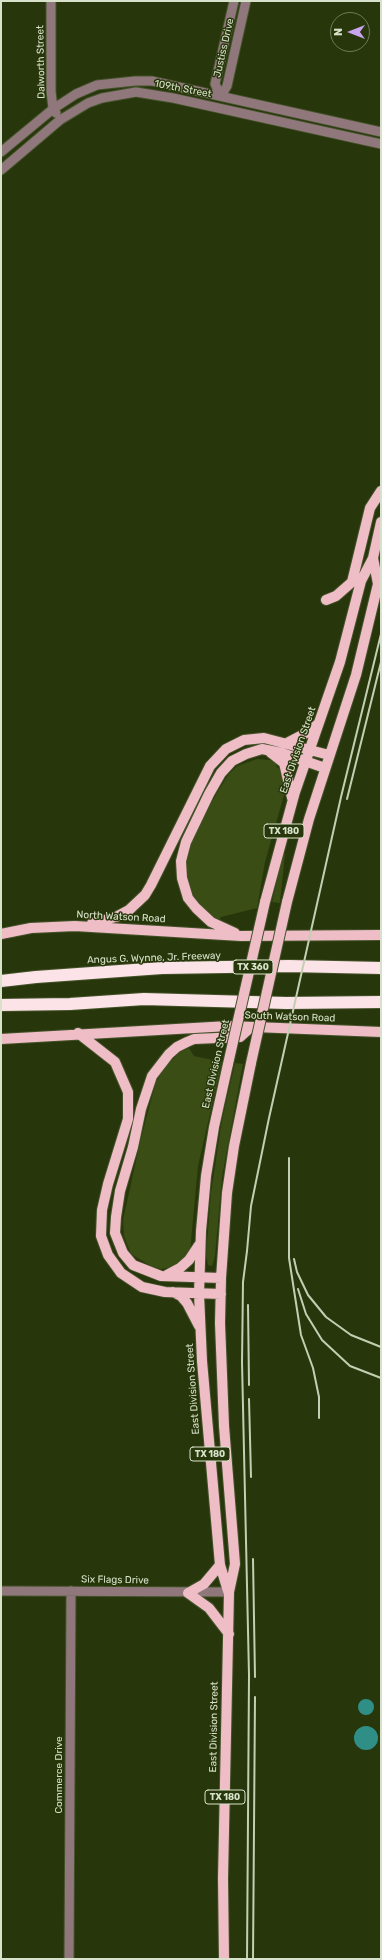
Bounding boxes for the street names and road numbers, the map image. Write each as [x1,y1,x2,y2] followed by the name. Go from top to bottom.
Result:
[211,17,237,79] street label: Justiss Drive
[34,25,48,99] street label: Dalworth Street
[153,78,213,100] street label: 109th Street
[278,705,318,795] street label: East Division Street
[264,824,304,838] road number: TX 180
[76,909,166,925] street label: North Watson Road
[87,950,221,966] street label: Angus G. Wynne, Jr. Freeway
[233,960,273,974] road number: TX 360
[244,1009,336,1025] street label: South Watson Road
[200,1018,232,1110] street label: East Division Street
[184,1343,202,1435] street label: East Division Street
[190,1447,230,1461] road number: TX 180
[81,1573,149,1587] street label: Six Flags Drive
[207,1681,221,1773] street label: East Division Street
[53,1736,65,1814] street label: Commerce Drive
[205,1790,245,1804] road number: TX 180

